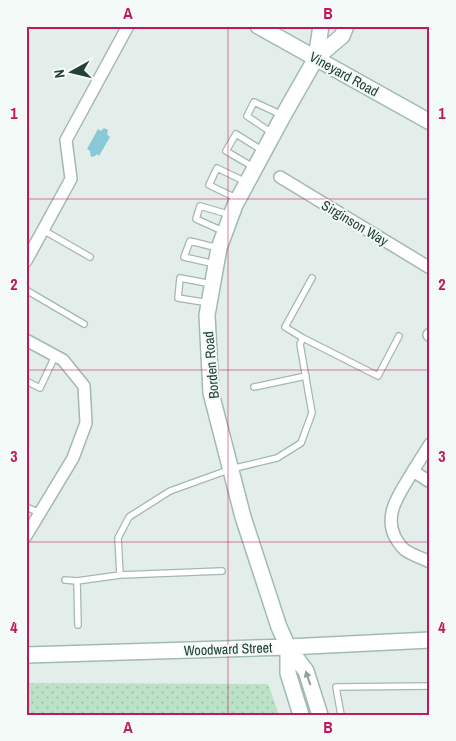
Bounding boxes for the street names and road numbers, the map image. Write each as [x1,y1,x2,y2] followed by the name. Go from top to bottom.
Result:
[306,48,382,100] street label: Vineyard Road
[318,196,392,250] street label: Sirginson Way
[199,331,223,399] street label: Borden Road
[183,638,273,660] street label: Woodward Street

